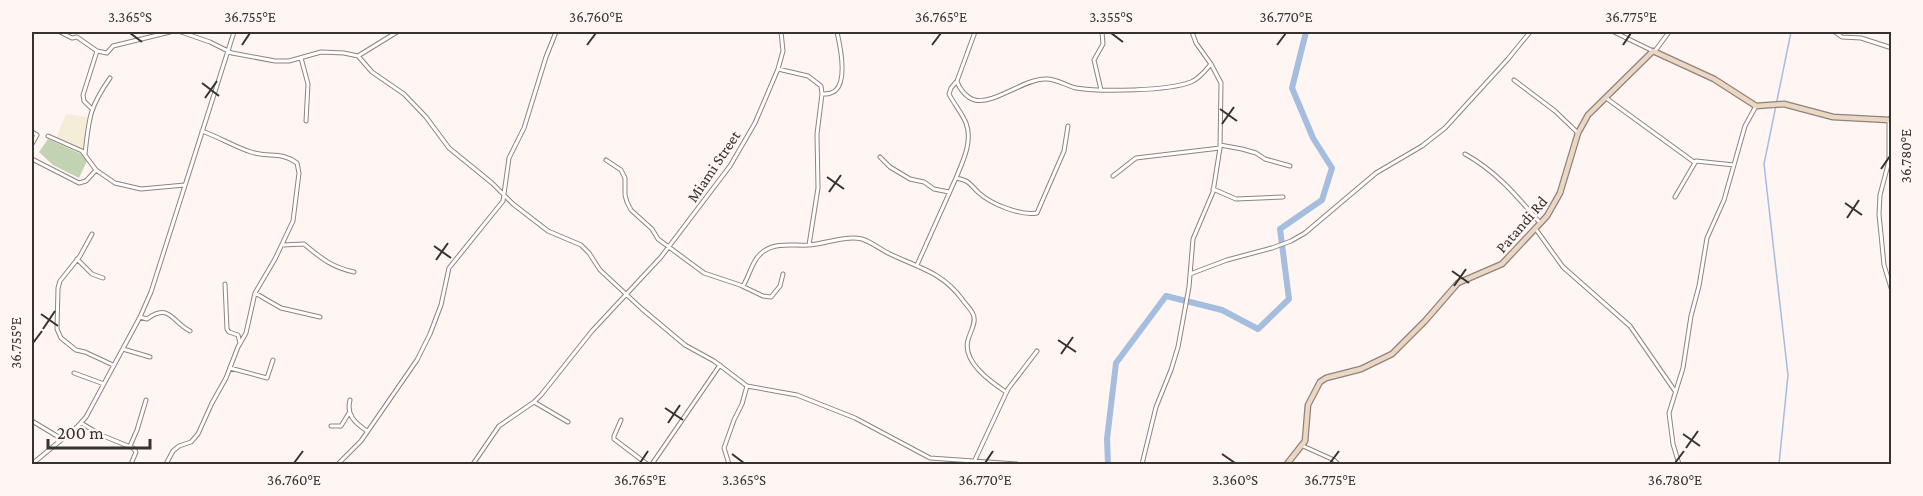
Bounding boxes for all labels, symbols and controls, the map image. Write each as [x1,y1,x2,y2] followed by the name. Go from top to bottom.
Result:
[108,9,152,25] text: 3.365°S
[224,9,276,25] text: 36.755°E
[569,9,623,25] text: 36.760°E
[915,9,967,25] text: 36.765°E
[1089,9,1133,25] text: 3.355°S
[1259,9,1313,25] text: 36.770°E
[1605,9,1657,25] text: 36.775°E
[683,127,744,205] street label: Miami Street
[1898,129,1914,183] text: 36.780°E
[1492,192,1551,256] street label: Patandi Rd
[8,317,24,369] text: 36.755°E
[48,412,150,450] scale bar
[57,423,104,443] text: 200 m
[267,472,321,488] text: 36.760°E
[614,472,666,488] text: 36.765°E
[722,472,766,488] text: 3.365°S
[958,472,1012,488] text: 36.770°E
[1212,472,1258,488] text: 3.360°S
[1304,472,1356,488] text: 36.775°E
[1648,472,1702,488] text: 36.780°E

